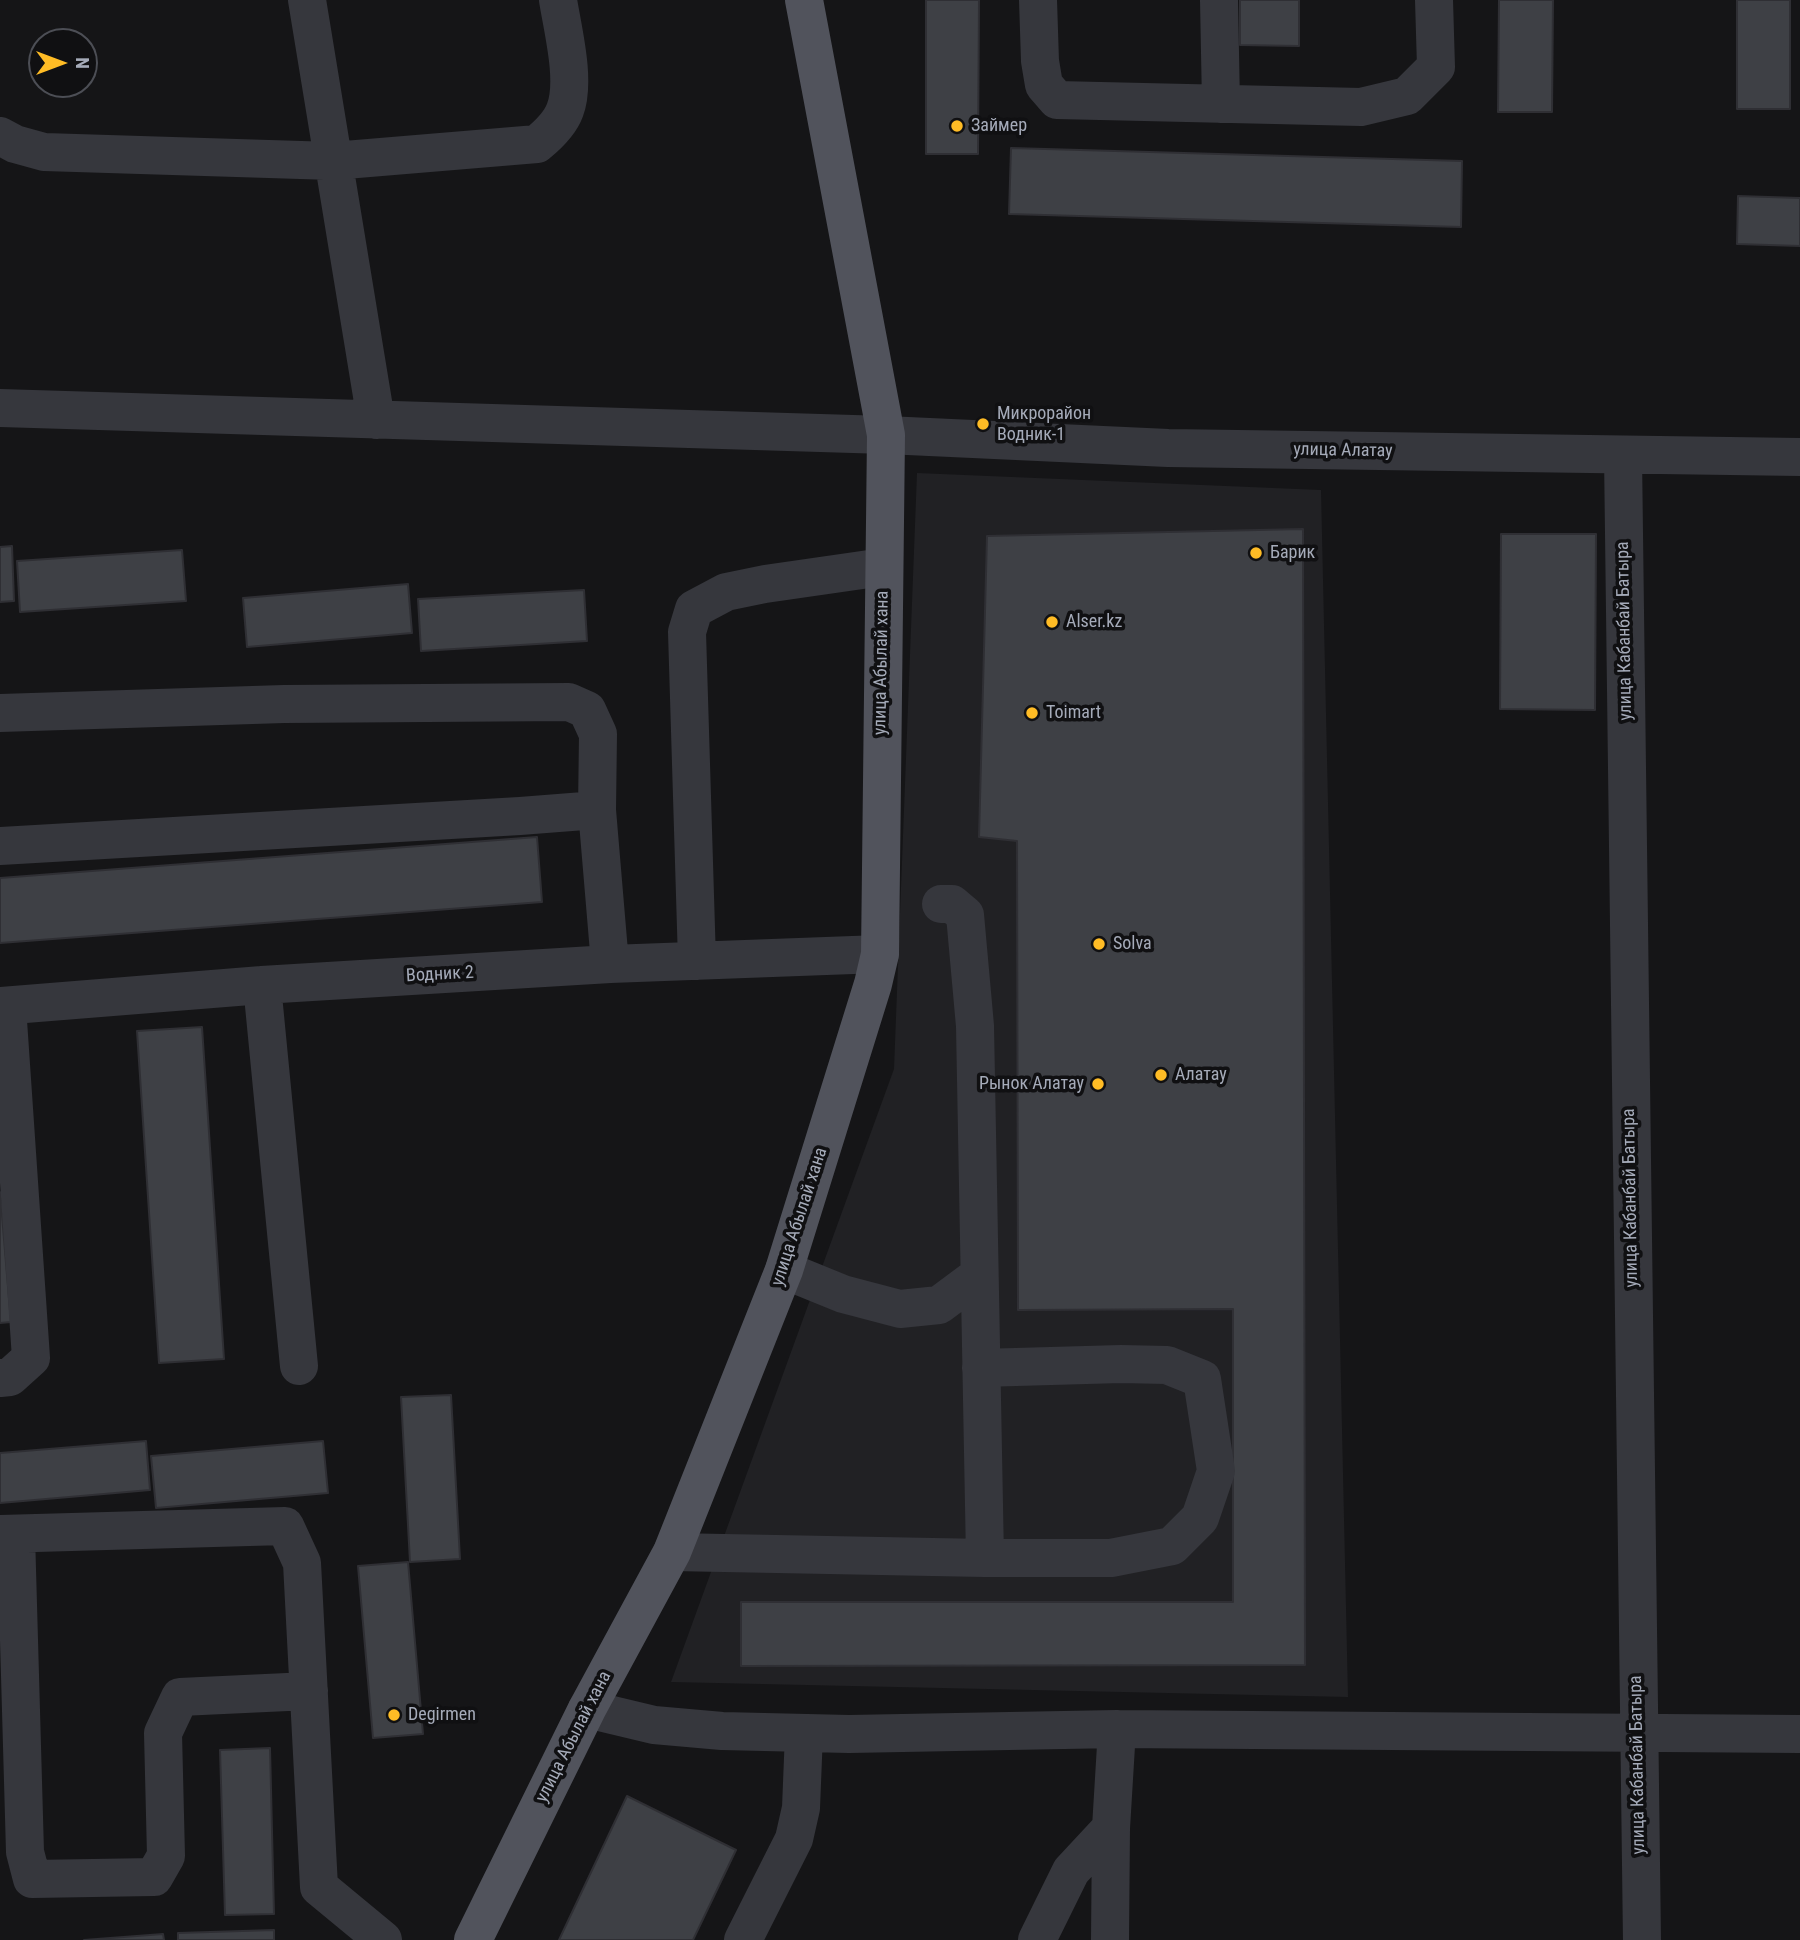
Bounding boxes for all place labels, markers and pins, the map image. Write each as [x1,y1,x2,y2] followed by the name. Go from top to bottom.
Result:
[971,115,1027,137] place label: Займер
[949,118,965,134] marker: Займер
[997,403,1091,446] place label: Микрорайон Водник-1
[975,416,991,432] marker: Микрорайон Водник-1
[1270,542,1315,564] place label: Барик
[1248,545,1264,561] marker: Барик
[1066,611,1122,633] place label: Alser.kz
[1044,614,1060,630] marker: Alser.kz
[1046,702,1101,724] place label: Toimart
[1024,705,1040,721] marker: Toimart
[1113,933,1152,955] place label: Solva
[1091,936,1107,952] marker: Solva
[1175,1064,1227,1086] place label: Алатау
[1153,1067,1169,1083] marker: Алатау
[979,1073,1084,1095] place label: Рынок Алатау
[1090,1076,1106,1092] marker: Рынок Алатау
[408,1704,476,1726] place label: Degirmen
[386,1707,402,1723] marker: Degirmen

